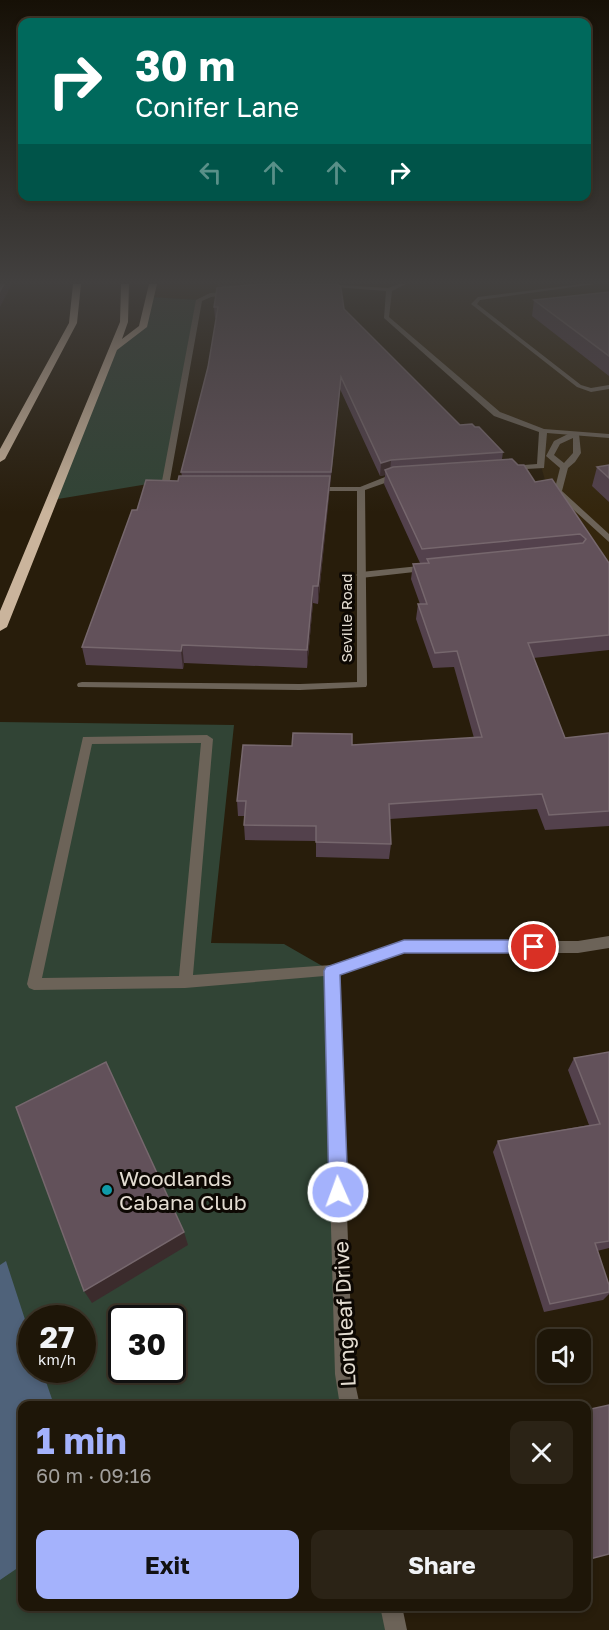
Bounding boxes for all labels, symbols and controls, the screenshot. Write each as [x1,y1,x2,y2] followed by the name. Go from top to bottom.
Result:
[135,40,235,90] text: 30 m
[36,42,114,120] icon: right
[135,91,299,123] text: Conifer Lane
[194,156,227,189] icon: left
[257,156,290,189] icon: ahead
[320,156,353,189] icon: ahead
[383,156,416,189] icon: right
[337,573,355,663] street label: Seville Road
[508,921,559,972] pin
[517,930,550,963] icon: arrive
[306,1160,370,1224] position arrow
[119,1165,247,1215] place label: Woodlands Cabana Club
[100,1183,114,1197] marker: Woodlands Cabana Club
[327,1241,361,1387] street label: Longleaf Drive
[108,1305,186,1383] speed limit sign: 30
[40,1319,74,1355] text: 27
[537,1329,591,1383] map controls
[537,1329,591,1383] button: sound
[38,1350,76,1368] text: km/h
[36,1419,127,1462] text: 1 min
[510,1421,573,1484] button: close
[36,1463,152,1487] text: 60 m · 09:16
[36,1530,299,1599] button: Exit
[311,1530,573,1599] button: Share

